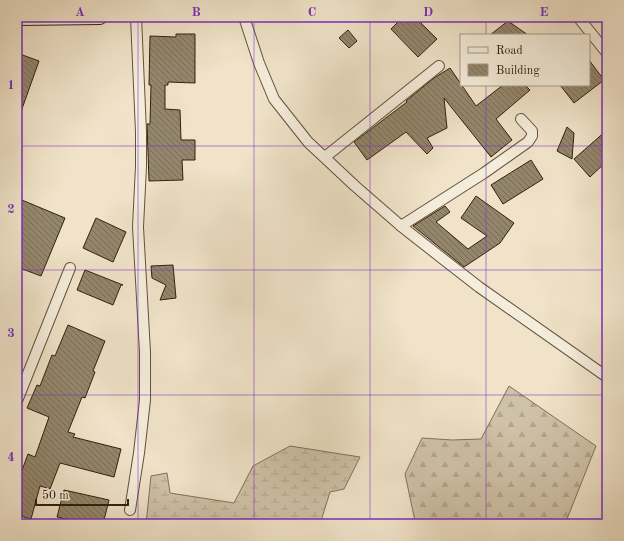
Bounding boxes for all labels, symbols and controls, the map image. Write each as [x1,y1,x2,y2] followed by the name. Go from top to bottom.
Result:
[75,6,85,19] text: A
[191,6,201,19] text: B
[308,6,316,19] text: C
[423,6,433,19] text: D
[540,6,549,19] text: E
[460,34,590,86] legend
[496,45,523,57] text: Road
[496,65,540,77] text: Building
[7,79,15,92] text: 1
[7,203,15,216] text: 2
[7,327,15,340] text: 3
[7,451,15,464] text: 4
[36,481,128,507] scale bar
[42,489,69,502] text: 50 m

